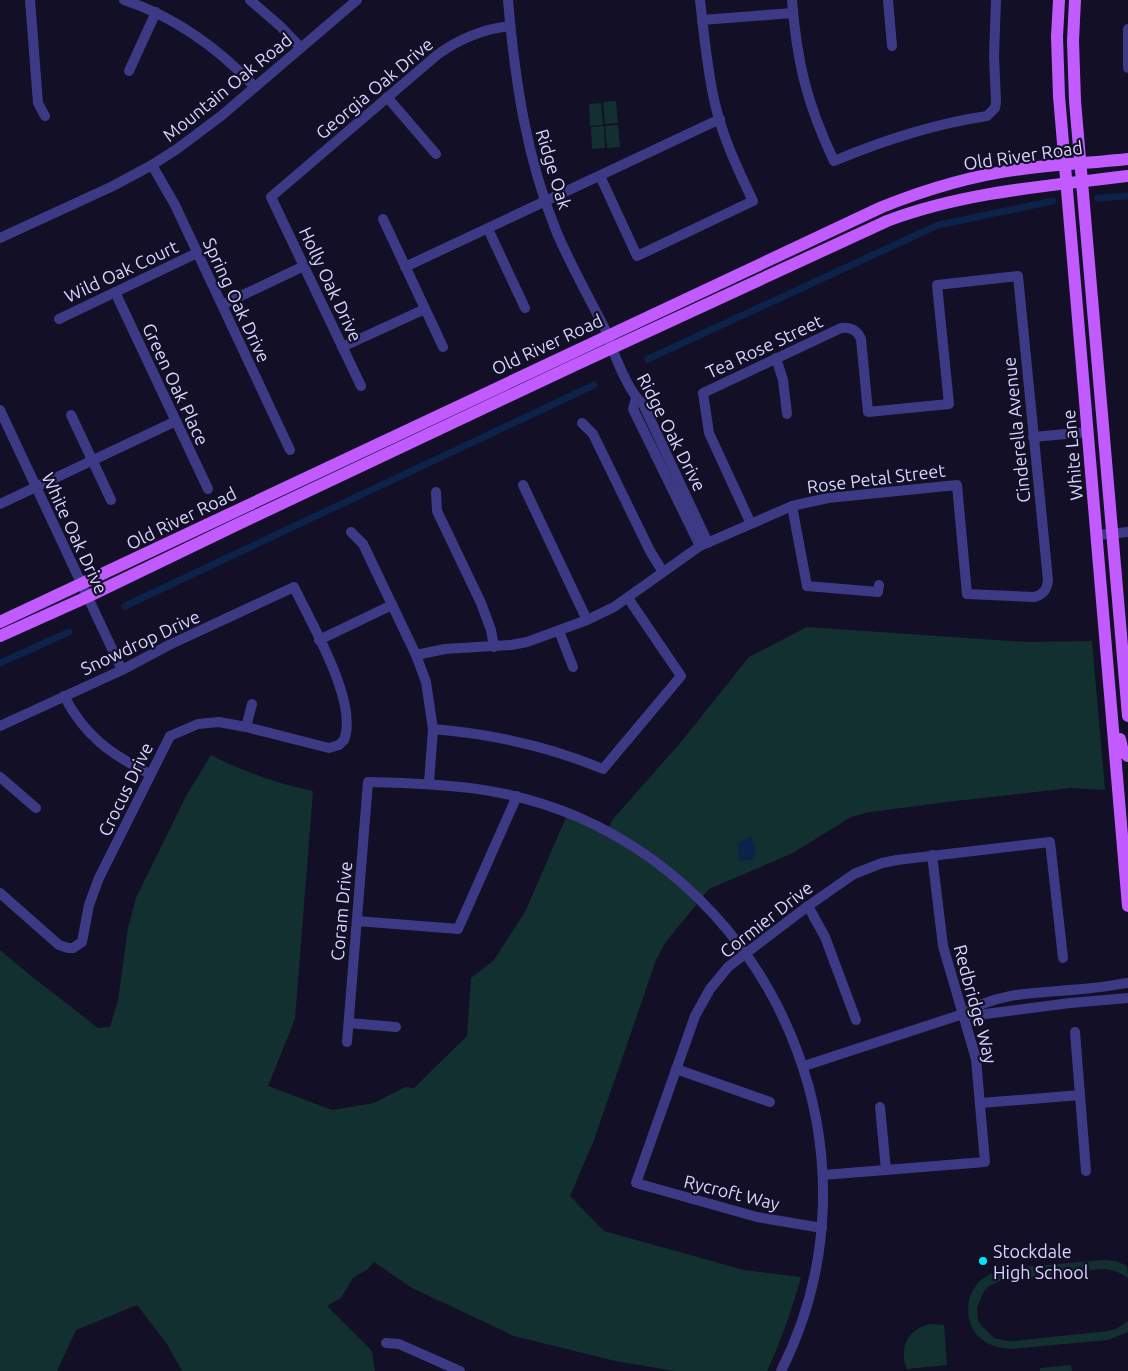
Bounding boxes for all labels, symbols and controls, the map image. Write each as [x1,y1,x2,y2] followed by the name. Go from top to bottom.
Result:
[159,29,295,145] street label: Mountain Oak Road
[312,33,436,143] street label: Georgia Oak Drive
[532,126,576,212] street label: Ridge Oak
[962,137,1084,173] street label: Old River Road
[296,223,366,345] street label: Holly Oak Drive
[199,235,275,365] street label: Spring Oak Drive
[61,236,181,306] street label: Wild Oak Court
[488,310,606,378] street label: Old River Road
[703,310,825,382] street label: Tea Rose Street
[139,320,213,448] street label: Green Oak Place
[998,356,1034,504] street label: Cinderella Avenue
[634,370,710,494] street label: Ridge Oak Drive
[1058,409,1086,501] street label: White Lane
[806,460,946,496] street label: Rose Petal Street
[38,469,112,597] street label: White Oak Drive
[123,483,239,553] street label: Old River Road
[77,606,203,678] street label: Snowdrop Drive
[94,739,156,839] street label: Crocus Drive
[327,860,355,962] street label: Coram Drive
[716,877,816,961] street label: Cormier Drive
[950,942,1002,1066] street label: Redbridge Way
[682,1170,782,1214] street label: Rycroft Way
[993,1241,1089,1282] place label: Stockdale High School
[977,1255,989,1267] marker: Stockdale High School

